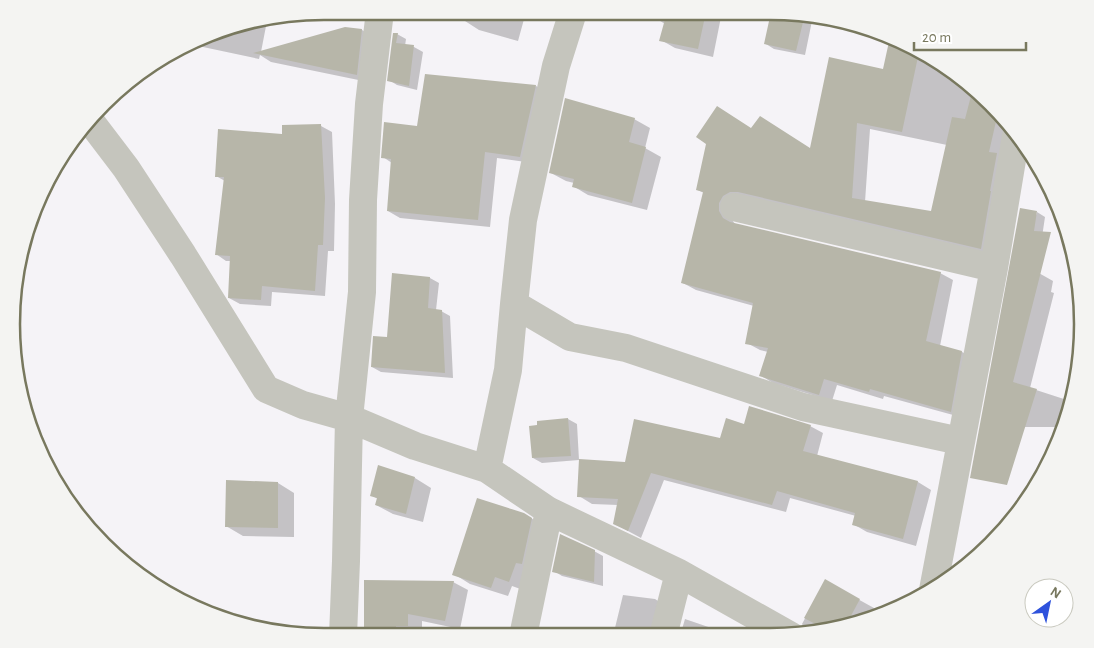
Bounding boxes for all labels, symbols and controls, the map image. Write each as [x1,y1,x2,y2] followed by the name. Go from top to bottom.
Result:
[914,20,1026,52] scale bar
[922,30,951,45] text: 20 m
[1024,578,1074,628] north arrow
[1048,584,1063,601] text: N

